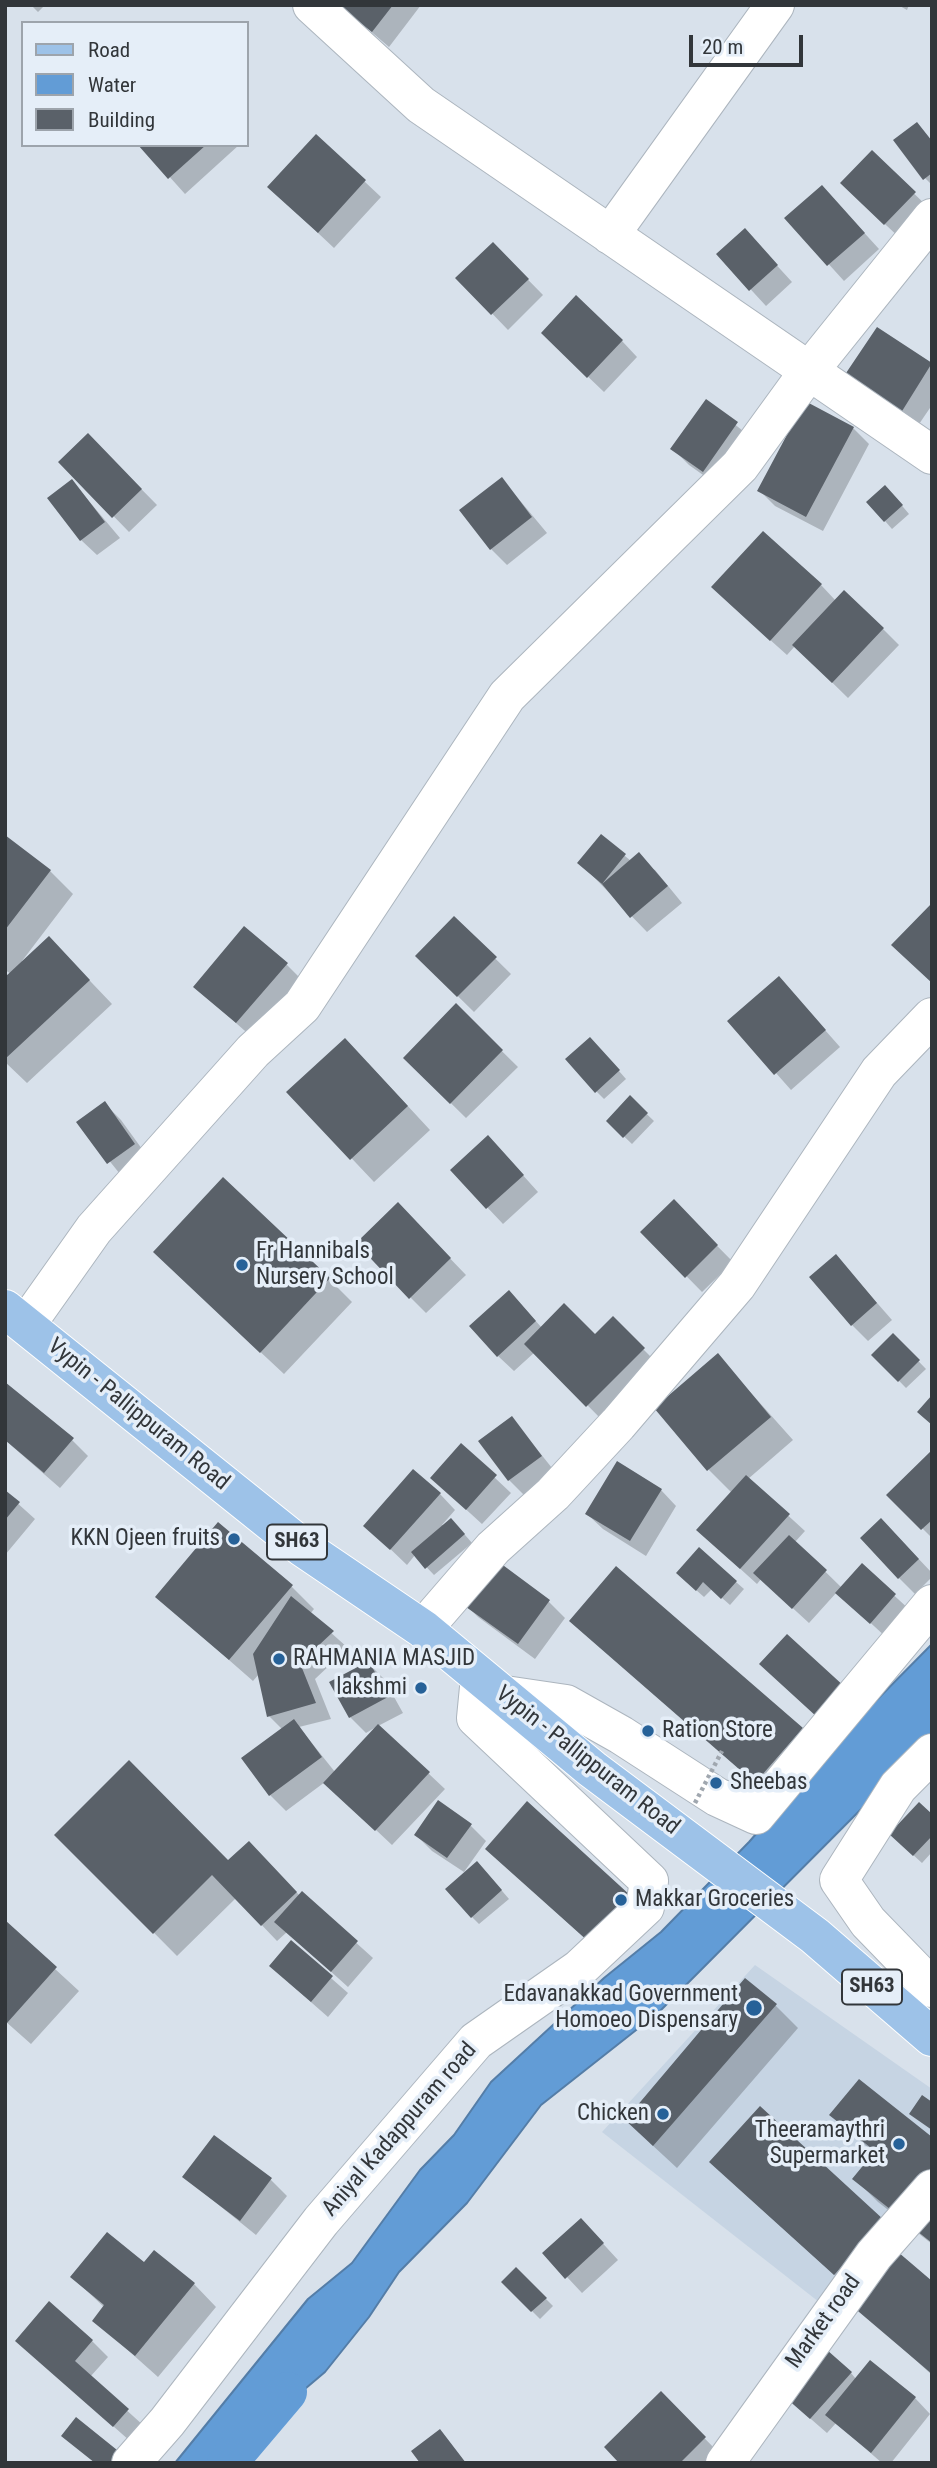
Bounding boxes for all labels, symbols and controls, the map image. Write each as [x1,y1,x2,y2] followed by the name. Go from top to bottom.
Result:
[21,21,248,147] legend
[692,21,806,65] scale bar
[702,35,743,59] text: 20 m
[88,38,130,62] text: Road
[88,73,136,97] text: Water
[88,108,155,132] text: Building
[256,1238,394,1292] place label: Fr Hannibals Nursery School
[234,1257,250,1273] marker: Fr Hannibals Nursery School
[41,1333,235,1497] street label: Vypin - Pallippuram Road
[267,1524,327,1560] road number: SH63
[70,1525,220,1553] place label: KKN Ojeen fruits
[226,1531,242,1547] marker: KKN Ojeen fruits
[293,1645,475,1673] place label: RAHMANIA MASJID
[271,1651,287,1667] marker: RAHMANIA MASJID
[336,1674,407,1702] place label: lakshmi
[413,1680,429,1696] marker: lakshmi
[489,1681,685,1841] street label: Vypin - Pallippuram Road
[662,1717,773,1745] place label: Ration Store
[640,1723,656,1739] marker: Ration Store
[730,1769,807,1797] place label: Sheebas
[708,1775,724,1791] marker: Sheebas
[635,1886,794,1914] place label: Makkar Groceries
[613,1892,629,1908] marker: Makkar Groceries
[842,1969,902,2004] road number: SH63
[504,1981,738,2035] place label: Edavanakkad Government Homoeo Dispensary
[744,1998,764,2018] marker: Edavanakkad Government Homoeo Dispensary
[317,2037,483,2223] street label: Aniyal Kadappuram road
[577,2100,649,2128] place label: Chicken
[655,2106,671,2122] marker: Chicken
[755,2117,885,2171] place label: Theeramaythri Supermarket
[891,2136,907,2152] marker: Theeramaythri Supermarket
[781,2270,867,2374] street label: Market road

